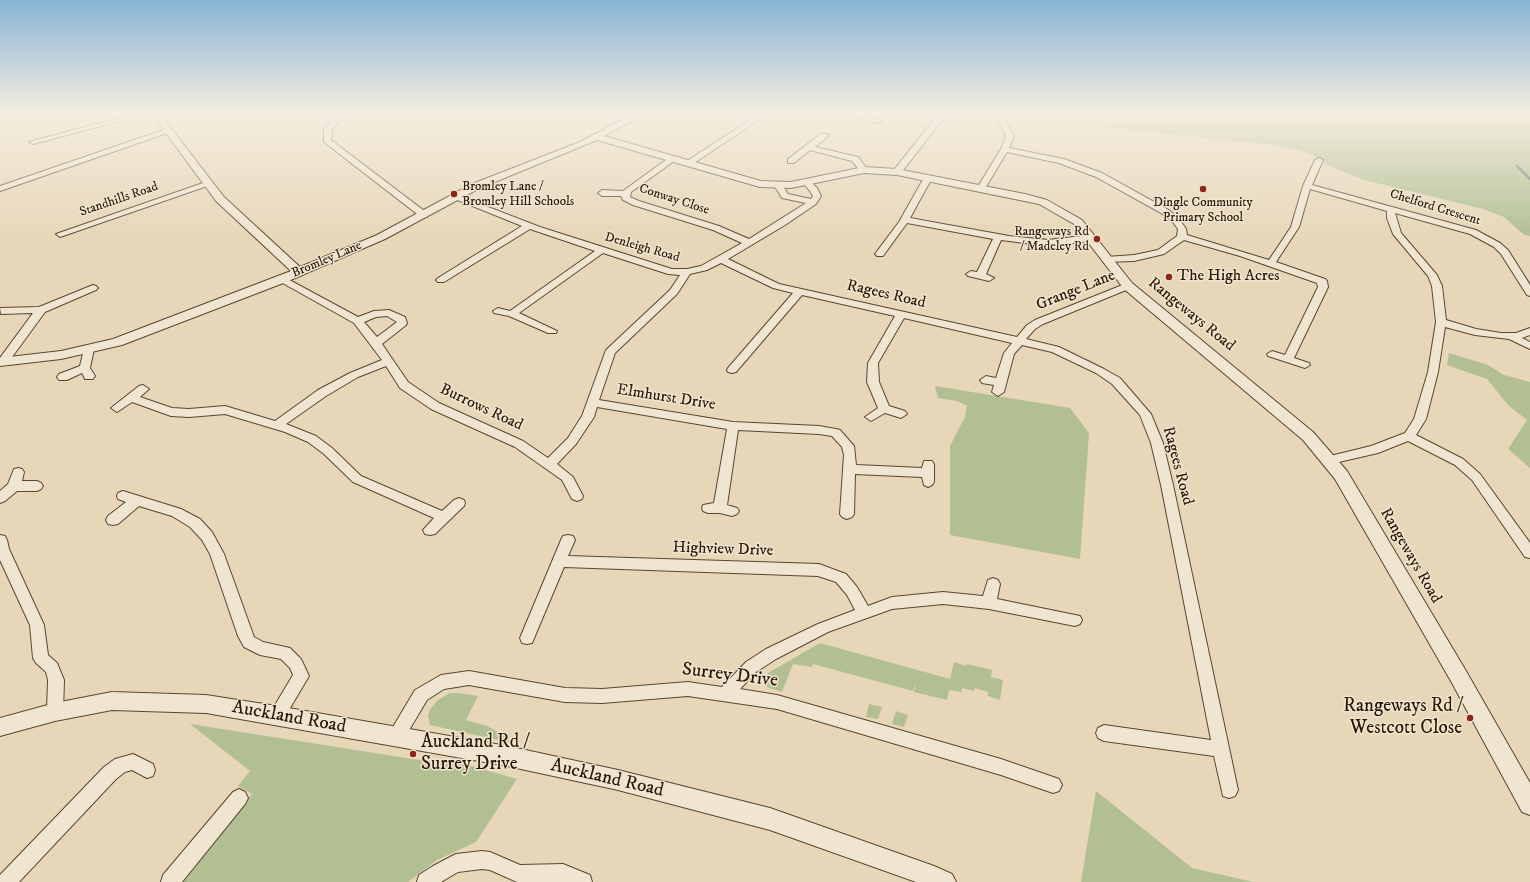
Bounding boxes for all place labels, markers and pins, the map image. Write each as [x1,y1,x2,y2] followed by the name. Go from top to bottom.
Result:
[462,179,574,210] place label: Bromley Lane / Bromley Hill Schools
[1198,184,1208,194] marker: Dingle Community Primary School
[449,189,459,199] marker: Bromley Lane / Bromley Hill Schools
[1153,195,1253,226] place label: Dingle Community Primary School
[1014,224,1089,255] place label: Rangeways Rd / Madeley Rd
[1092,234,1102,244] marker: Rangeways Rd / Madeley Rd
[1177,267,1280,287] place label: The High Acres
[1164,272,1174,282] marker: The High Acres
[1343,696,1462,740] place label: Rangeways Rd / Westcott Close
[1465,713,1475,723] marker: Rangeways Rd / Westcott Close
[421,732,528,776] place label: Auckland Rd / Surrey Drive
[408,749,418,759] marker: Auckland Rd / Surrey Drive

